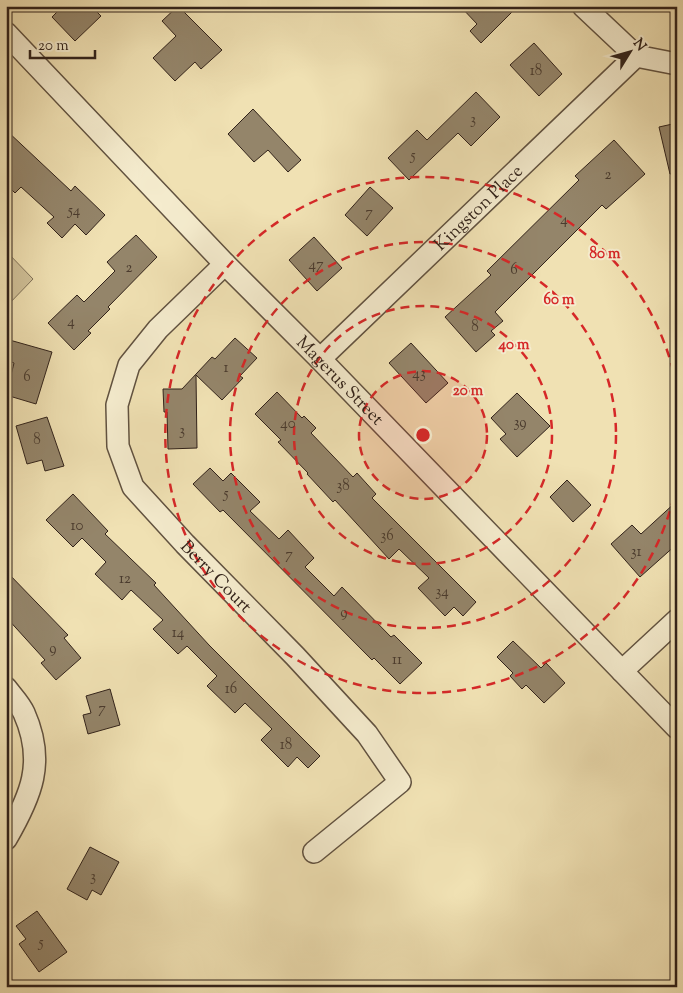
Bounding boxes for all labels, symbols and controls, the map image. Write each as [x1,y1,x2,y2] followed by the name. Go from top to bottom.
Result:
[30,28,95,60] scale bar
[606,28,656,78] north arrow
[627,35,650,56] text: N
[38,36,69,57] text: 20 m
[530,61,542,82] house number: 18
[470,110,476,131] house number: 3
[409,146,416,167] house number: 5
[429,160,530,258] street label: Kingston Place
[604,165,612,186] house number: 2
[67,201,81,222] house number: 54
[365,203,373,224] house number: 7
[560,210,568,231] house number: 4
[589,244,621,265] text: 80 m
[308,255,324,276] house number: 47
[125,258,133,279] house number: 2
[510,260,518,281] house number: 6
[544,290,575,311] text: 60 m
[67,312,75,333] house number: 4
[471,317,479,338] house number: 8
[289,331,389,432] street label: Magerus Street
[498,335,530,356] text: 40 m
[223,358,229,379] house number: 1
[412,364,426,385] house number: 43
[23,367,31,388] house number: 6
[453,381,484,402] text: 20 m
[513,413,527,434] house number: 39
[280,414,296,435] house number: 40
[179,421,185,442] house number: 3
[414,426,432,444] centre of rings
[33,430,41,451] house number: 8
[336,476,350,497] house number: 38
[222,484,229,505] house number: 5
[71,516,84,537] house number: 10
[380,526,394,547] house number: 36
[173,535,257,620] street label: Berry Court
[630,542,642,563] house number: 31
[285,545,293,566] house number: 7
[119,569,131,590] house number: 12
[435,582,449,603] house number: 34
[340,603,348,624] house number: 9
[172,623,185,644] house number: 14
[49,639,57,660] house number: 9
[392,650,402,671] house number: 11
[225,679,237,700] house number: 16
[98,699,106,720] house number: 7
[280,735,292,756] house number: 18
[90,867,96,888] house number: 3
[37,933,44,954] house number: 5

